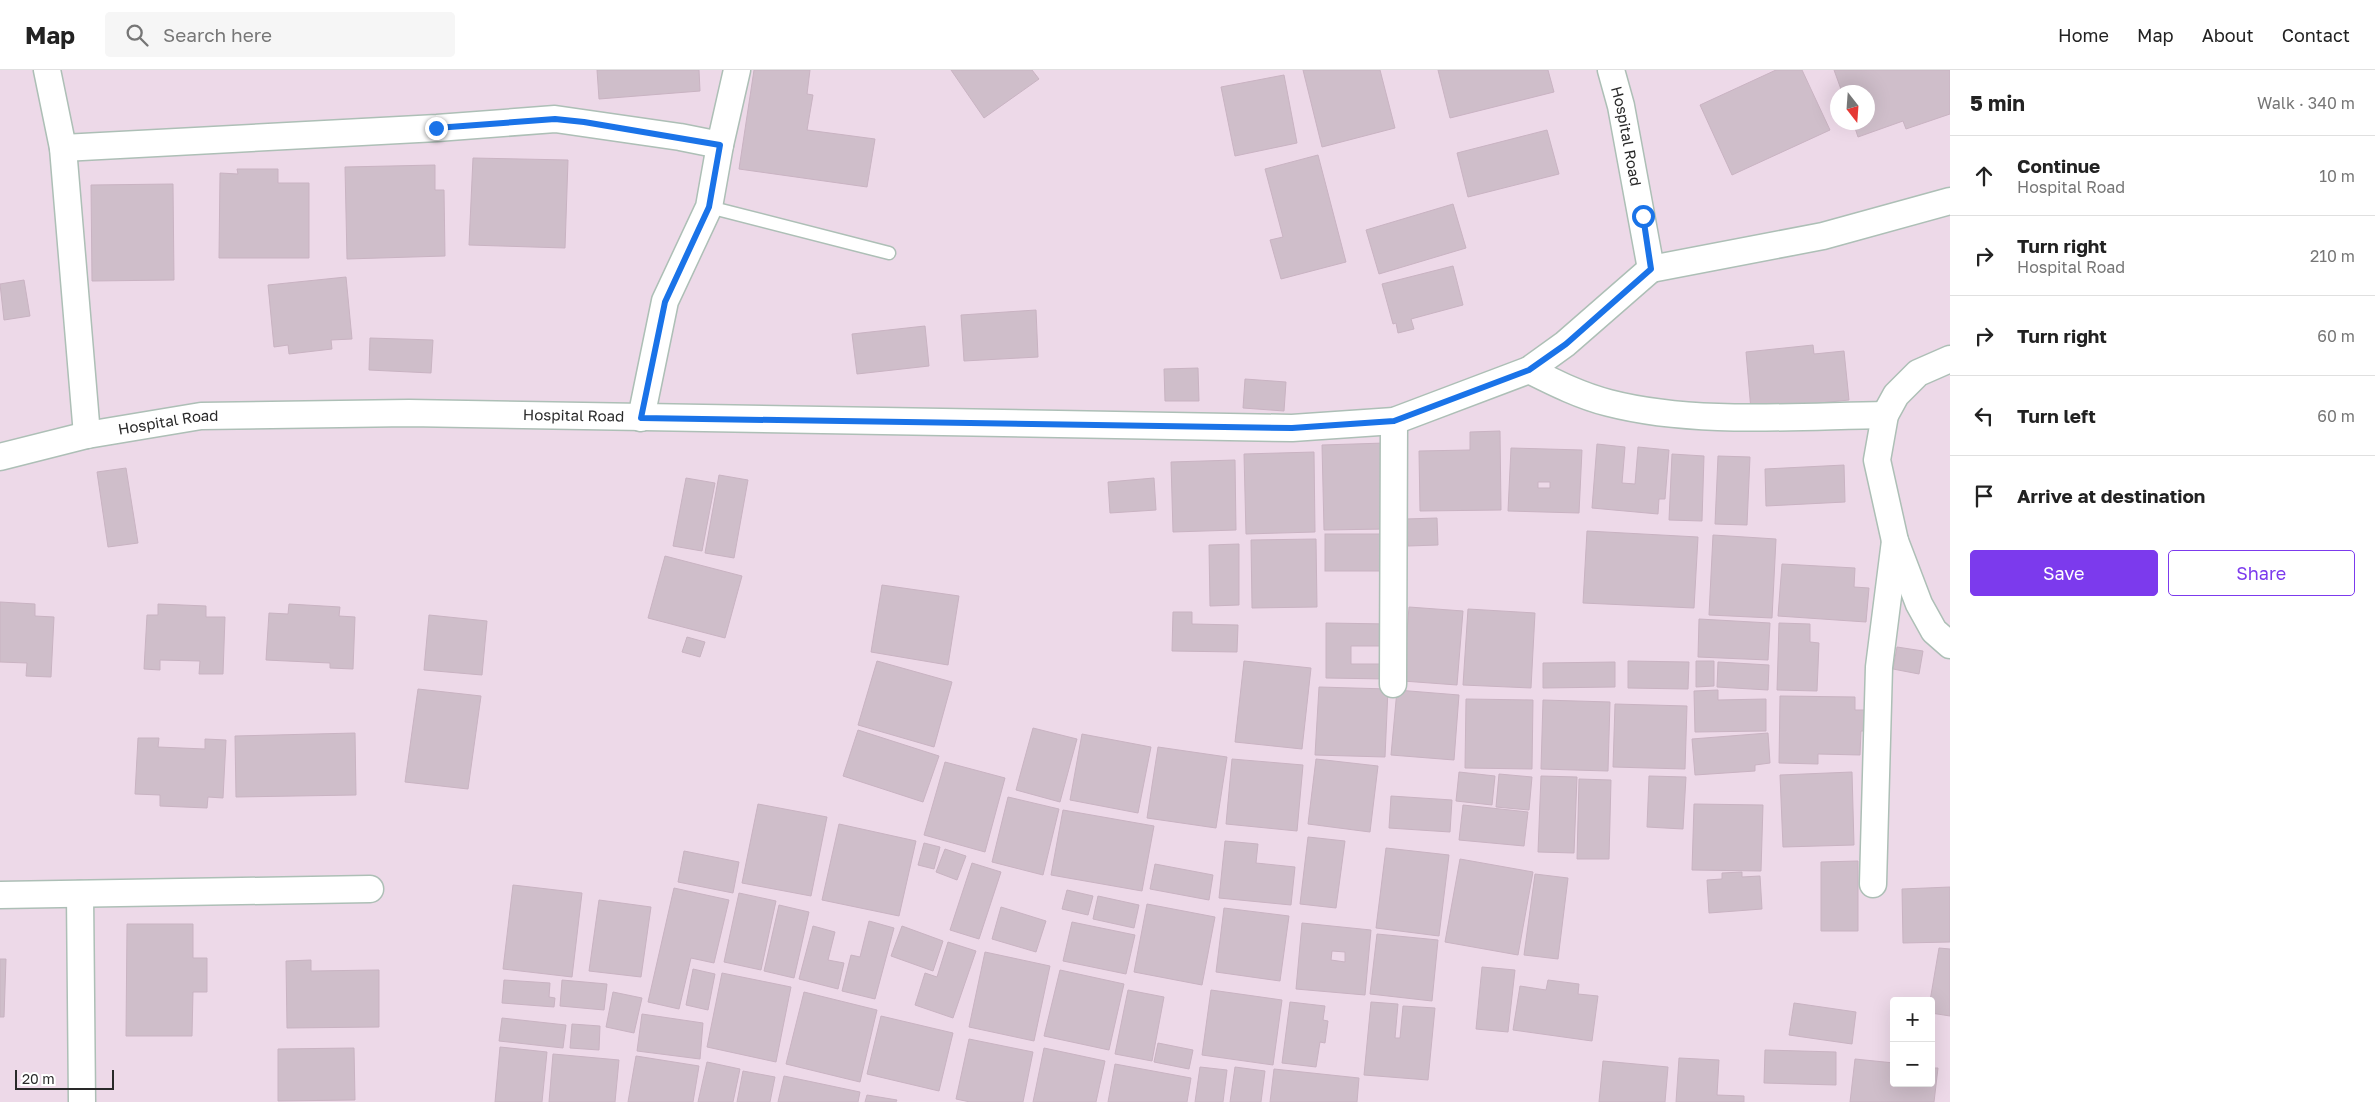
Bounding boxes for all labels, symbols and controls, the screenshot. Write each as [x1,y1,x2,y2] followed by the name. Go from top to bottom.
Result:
[105,12,455,57] search box
[25,20,75,49] text: Map
[123,21,151,49] icon: search
[163,23,272,46] text: Search here
[2058,24,2109,46] text: Home
[2137,24,2174,46] text: Map
[2202,24,2254,46] text: About
[2282,24,2350,46] text: Contact
[1608,84,1646,187] street label: Hospital Road
[1830,85,1875,130] north arrow
[1970,90,2025,116] text: 5 min
[2257,93,2355,113] text: Walk · 340 m
[425,117,448,140] route end
[2017,154,2100,177] text: Continue
[1970,162,1998,190] icon: ahead
[2319,166,2355,186] text: 10 m
[2017,177,2125,197] text: Hospital Road
[1632,205,1655,228] route start
[2017,234,2107,257] text: Turn right
[1970,242,1998,270] icon: right
[2310,246,2355,266] text: 210 m
[2017,257,2125,277] text: Hospital Road
[1970,322,1998,350] icon: right
[2017,324,2107,347] text: Turn right
[2317,326,2355,346] text: 60 m
[1970,402,1998,430] icon: left
[2017,404,2096,427] text: Turn left
[523,405,625,425] street label: Hospital Road
[116,406,219,438] street label: Hospital Road
[2317,406,2355,426] text: 60 m
[1970,482,1998,510] icon: arrive
[2017,484,2205,507] text: Arrive at destination
[1970,550,2158,596] button: Save
[2168,550,2355,596] button: Share
[1890,997,1935,1087] map controls
[1890,997,1935,1042] button: +
[1890,1042,1935,1087] button: −
[15,1067,114,1090] scale bar
[22,1070,55,1087] text: 20 m

